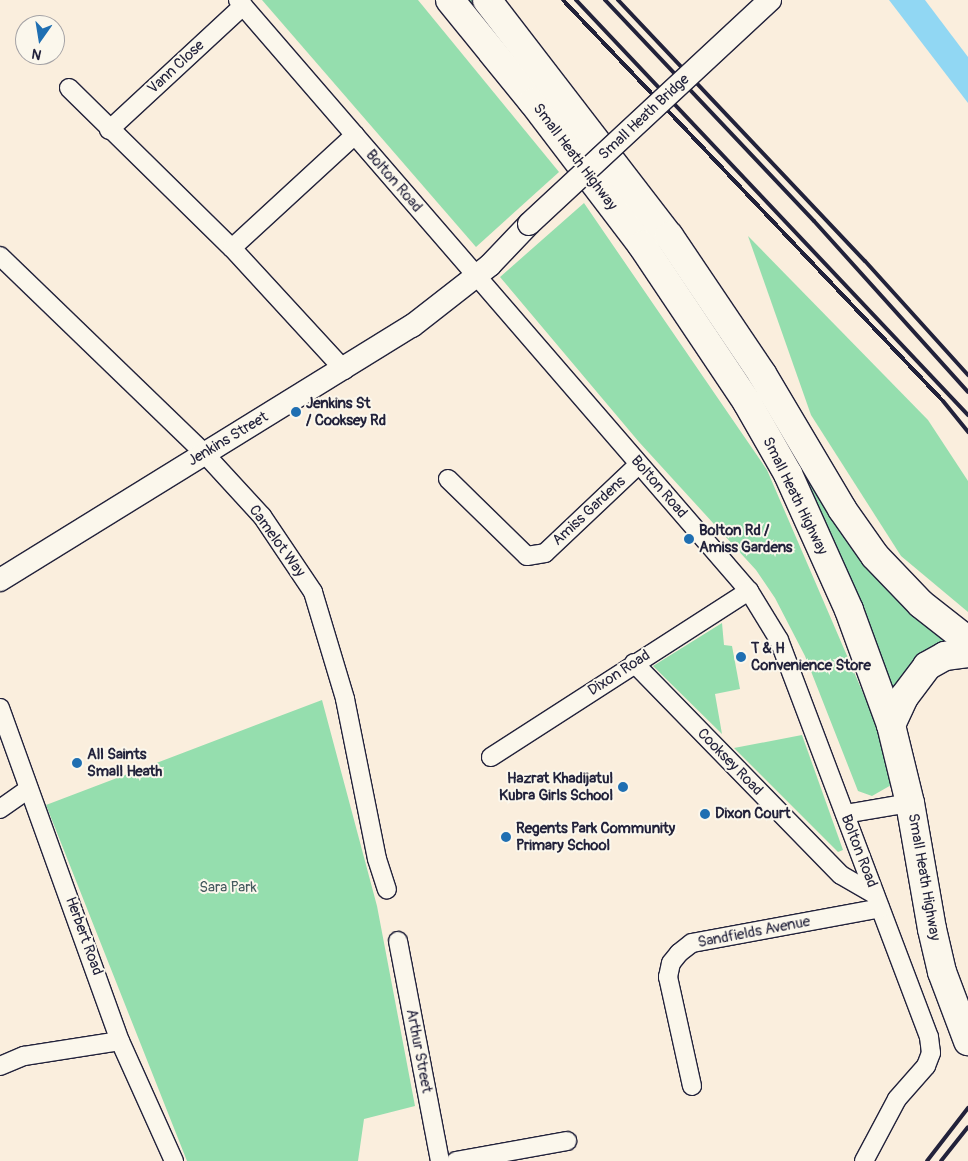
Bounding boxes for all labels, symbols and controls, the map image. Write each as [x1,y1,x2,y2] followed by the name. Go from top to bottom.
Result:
[15,15,65,65] north arrow
[144,36,208,98] street label: Vann Close
[30,45,43,63] text: N
[595,70,693,164] street label: Small Heath Bridge
[529,100,621,214] street label: Small Heath Highway
[362,146,426,216] street label: Bolton Road
[306,394,386,429] place label: Jenkins St / Cooksey Rd
[290,406,302,418] marker: Jenkins St / Cooksey Rd
[185,408,271,470] street label: Jenkins Street
[759,434,831,558] street label: Small Heath Highway
[627,452,691,522] street label: Bolton Road
[549,473,629,549] street label: Amiss Gardens
[245,502,309,580] street label: Camelot Way
[699,521,793,556] place label: Bolton Rd / Amiss Gardens
[683,533,695,545] marker: Bolton Rd / Amiss Gardens
[751,639,871,674] place label: T & H Convenience Store
[585,646,653,700] street label: Dixon Road
[735,651,747,663] marker: T & H Convenience Store
[694,725,766,799] street label: Cooksey Road
[87,745,162,780] place label: All Saints Small Heath
[71,757,83,769] marker: All Saints Small Heath
[499,769,613,804] place label: Hazrat Khadijatul Kubra Girls School
[617,781,629,793] marker: Hazrat Khadijatul Kubra Girls School
[715,805,790,823] place label: Dixon Court
[699,808,711,820] marker: Dixon Court
[837,812,881,890] street label: Bolton Road
[904,812,944,942] street label: Small Heath Highway
[516,819,675,854] place label: Regents Park Community Primary School
[500,831,512,843] marker: Regents Park Community Primary School
[199,879,257,897] park label: Sara Park
[61,894,107,978] street label: Herbert Road
[696,912,812,952] street label: Sandfields Avenue
[402,1008,436,1094] street label: Arthur Street

